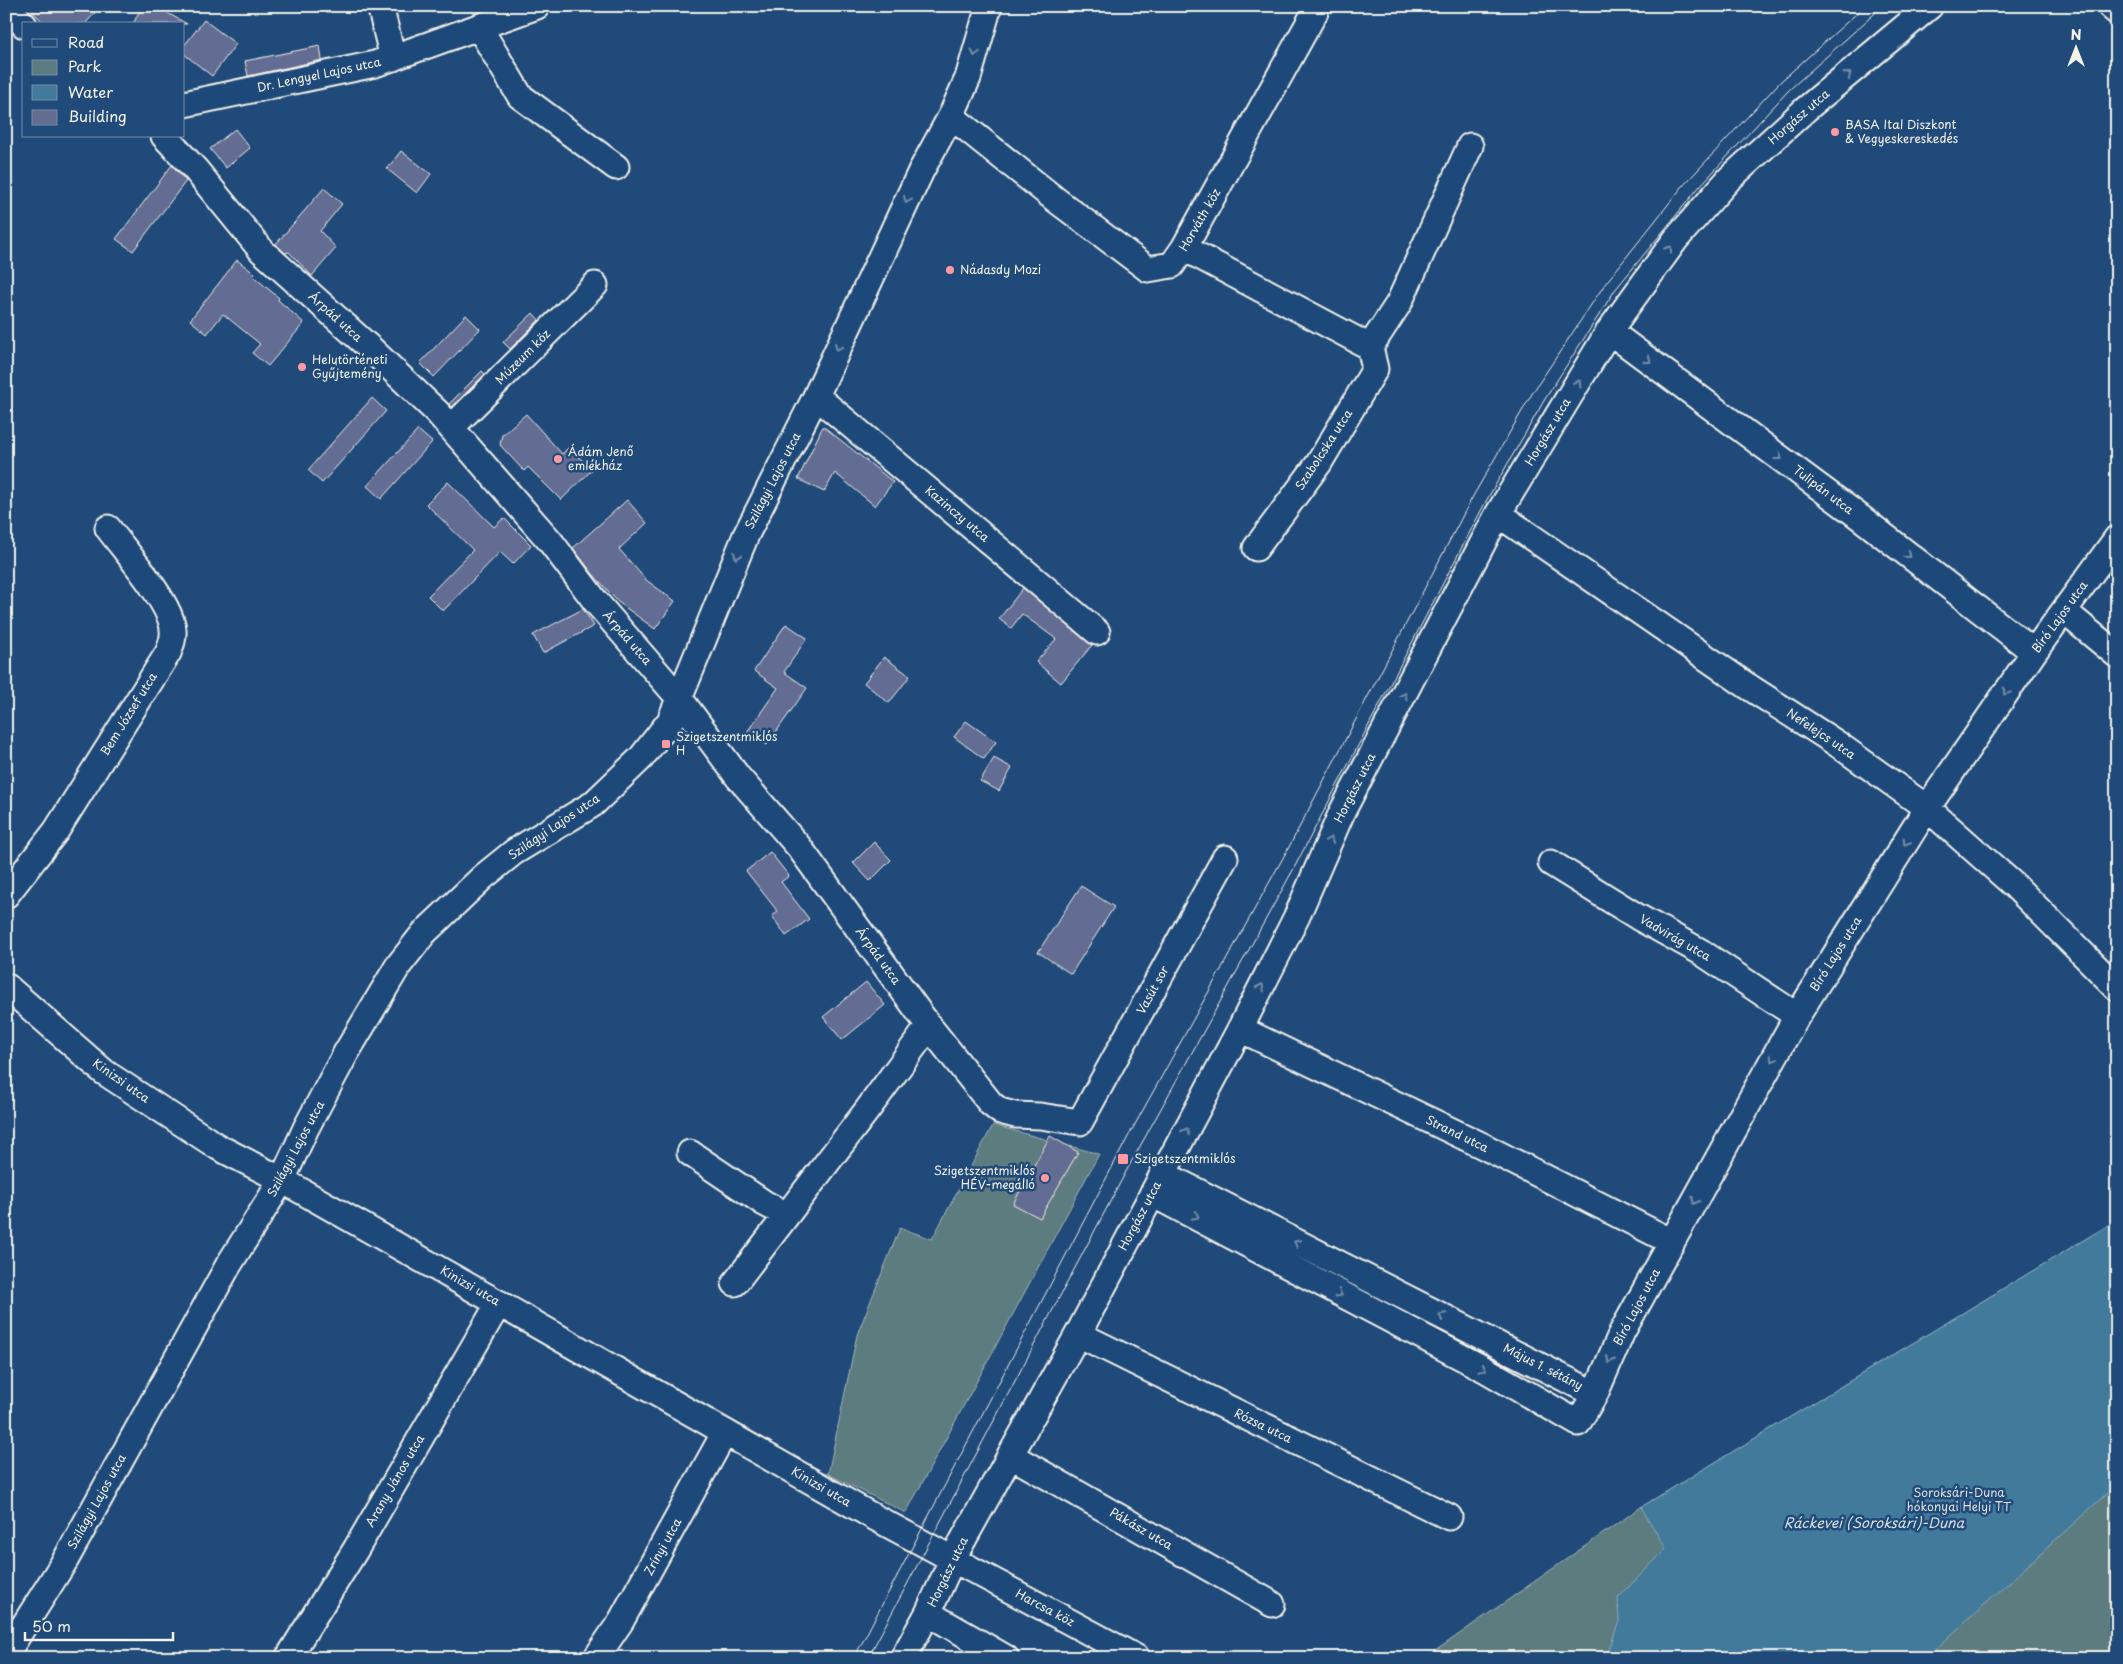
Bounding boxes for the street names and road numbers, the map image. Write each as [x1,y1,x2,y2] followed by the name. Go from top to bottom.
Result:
[255,52,383,96] street label: Dr. Lengyel Lajos utca
[1764,84,1833,148] street label: Horgász utca
[1174,185,1224,254] street label: Horváth köz
[305,287,367,346] street label: Árpád utca
[491,325,554,388] street label: Múzeum köz
[1520,394,1575,469] street label: Horgász utca
[1290,405,1356,493] street label: Szabolcska utca
[740,428,805,532] street label: Szilágyi Lajos utca
[1790,460,1858,518] street label: Tulipán utca
[922,481,994,546] street label: Kazinczy utca
[2027,576,2092,656] street label: Bíró Lajos utca
[599,606,657,669] street label: Árpád utca
[95,668,161,759] street label: Bem József utca
[1784,703,1860,763] street label: Nefelejcs utca
[1329,749,1380,826] street label: Horgász utca
[504,788,603,863] street label: Szilágyi Lajos utca
[1637,909,1715,965] street label: Vadvirág utca
[1805,912,1866,994] street label: Bíró Lajos utca
[852,923,906,988] street label: Árpád utca
[1131,962,1173,1017] street label: Vasút sor
[89,1054,154,1107] street label: Kinizsi utca
[262,1096,328,1200] street label: Szilágyi Lajos utca
[1423,1110,1492,1156] street label: Strand utca
[1113,1177,1165,1253] street label: Horgász utca
[437,1261,504,1310] street label: Kinizsi utca
[1608,1264,1664,1348] street label: Bíró Lajos utca
[1501,1338,1586,1394] street label: Május 1. sétány
[1232,1403,1296,1447] street label: Rózsa utca
[360,1430,428,1530] street label: Arany János utca
[62,1450,130,1553] street label: Szilágyi Lajos utca
[788,1462,855,1511] street label: Kinizsi utca
[1107,1503,1177,1554] street label: Pákász utca
[639,1514,686,1579] street label: Zrínyi utca
[922,1533,972,1610] street label: Horgász utca
[1013,1584,1078,1630] street label: Harcsa köz

